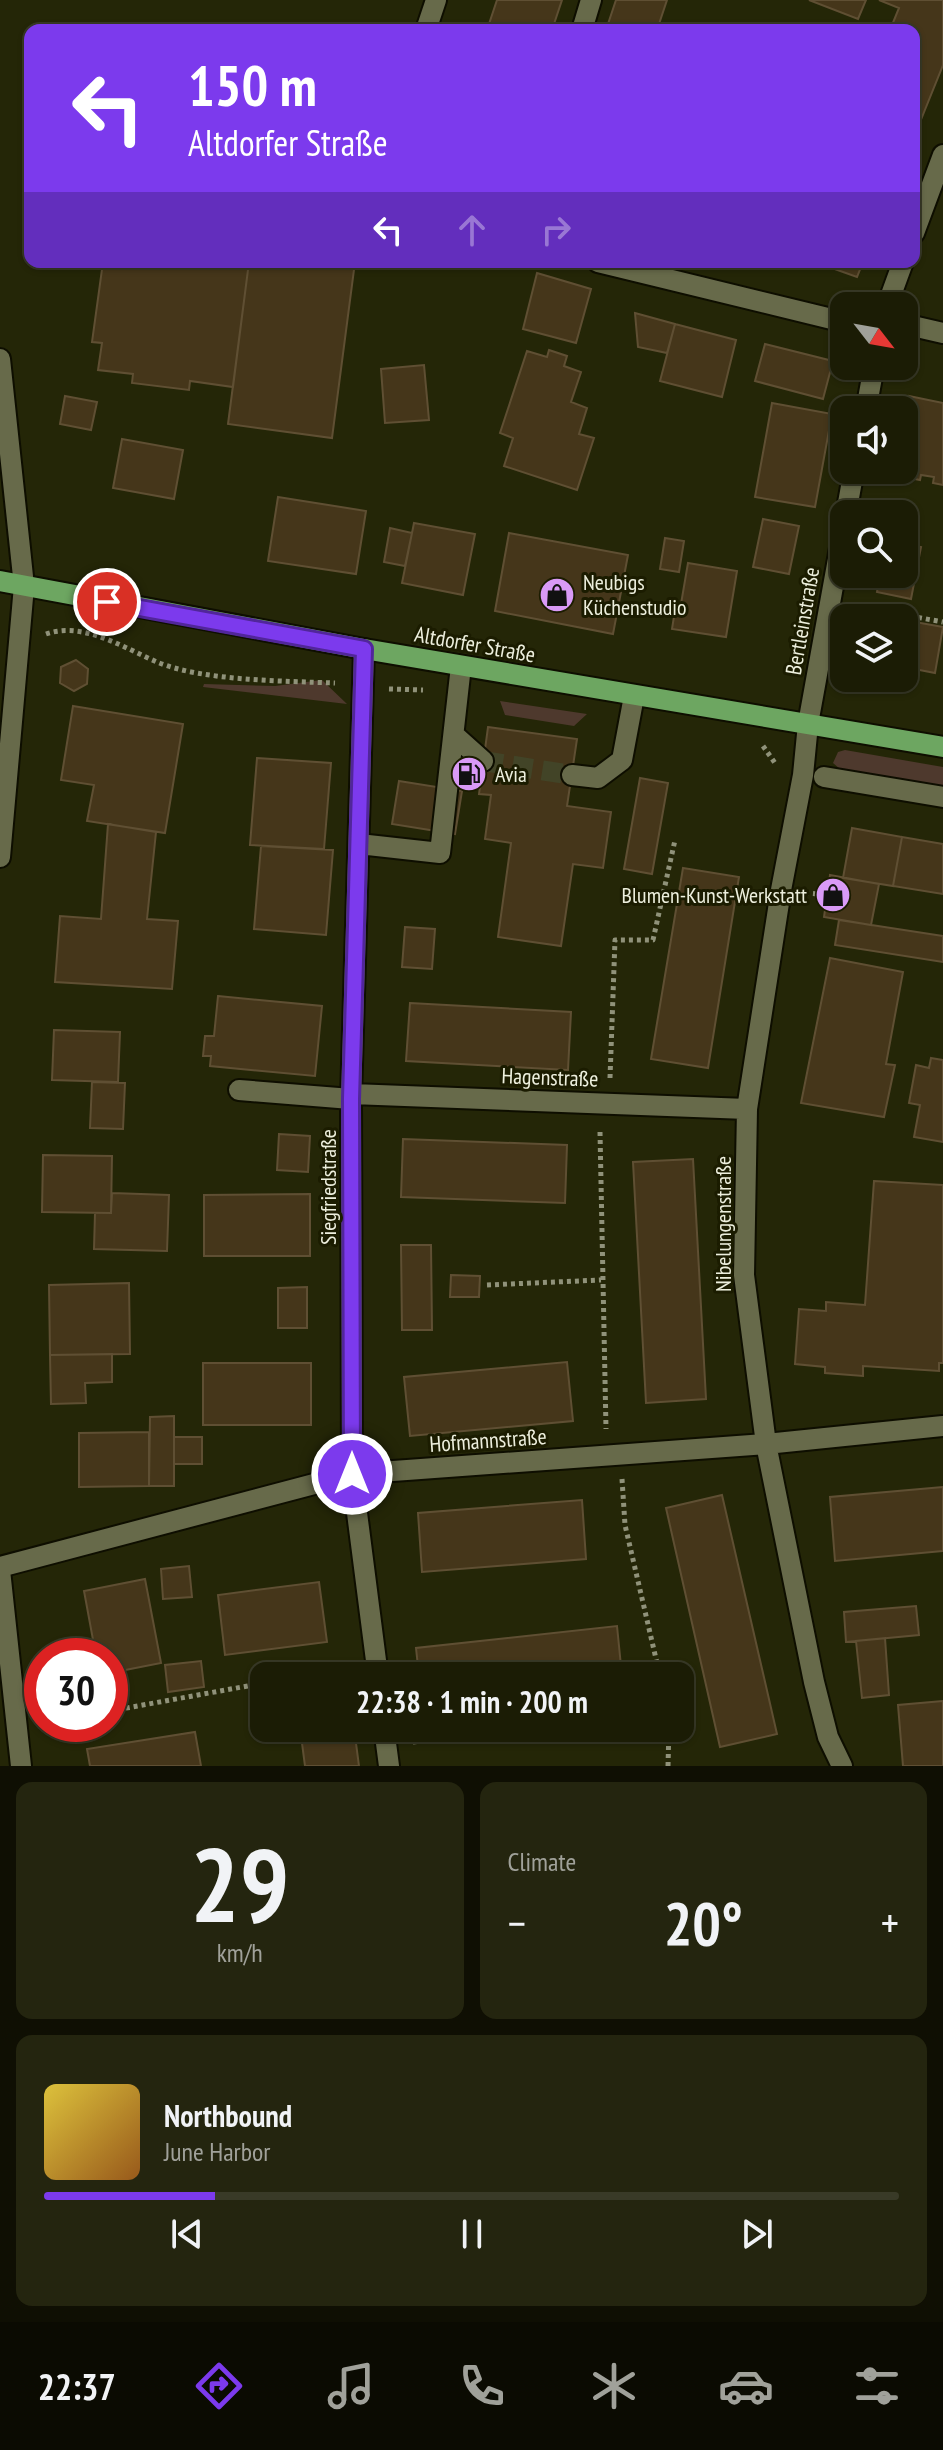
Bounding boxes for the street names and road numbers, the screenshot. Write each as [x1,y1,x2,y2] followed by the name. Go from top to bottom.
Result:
[779,565,825,677] street label: Bertleinstraße
[412,620,538,668] street label: Altdorfer Straße
[501,1061,599,1093] street label: Hagenstraße
[314,1129,342,1245] street label: Siegfriedstraße
[709,1156,737,1292] street label: Nibelungenstraße
[429,1422,547,1458] street label: Hofmannstraße

